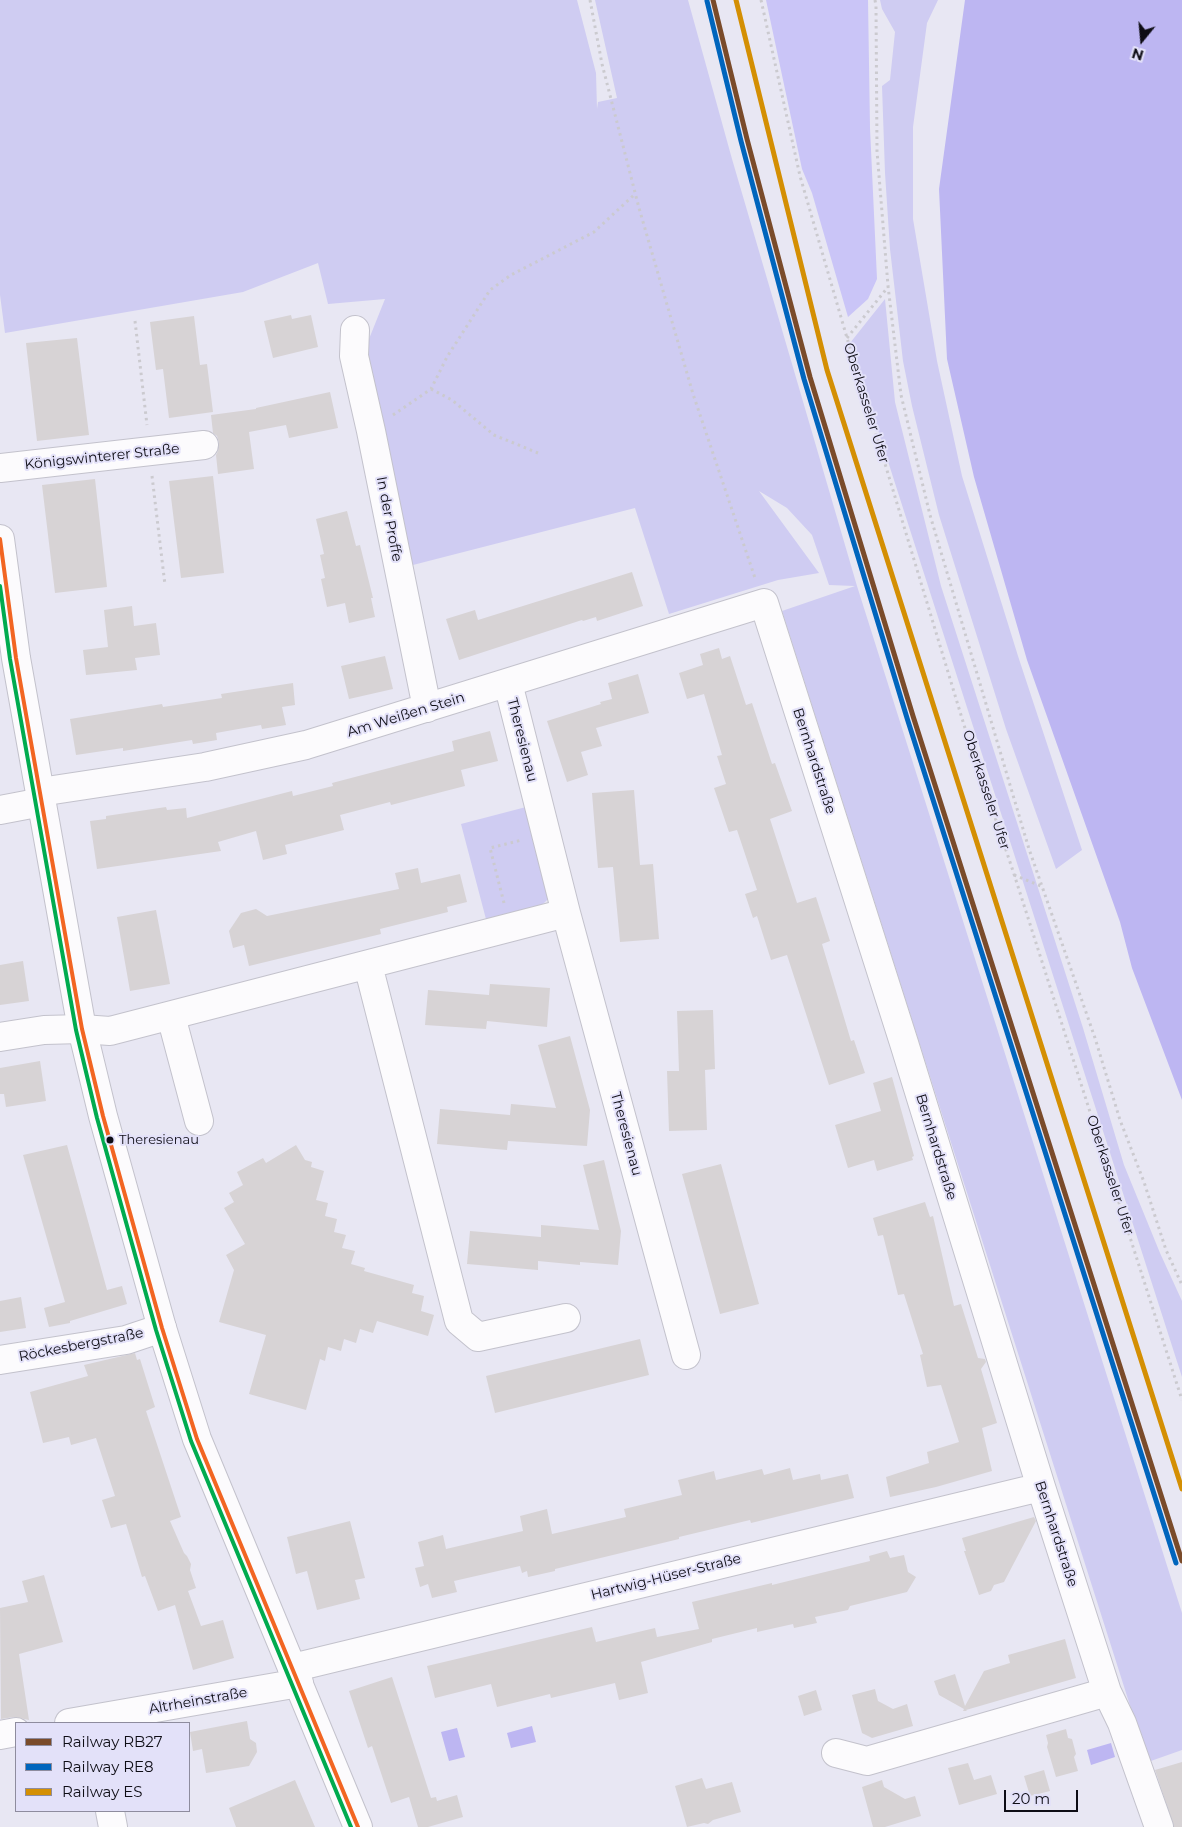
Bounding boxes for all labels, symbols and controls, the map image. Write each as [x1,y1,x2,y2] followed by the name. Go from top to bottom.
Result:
[1117,15,1167,65] north arrow
[1130,44,1146,65] text: N
[840,341,892,465] street label: Oberkasseler Ufer
[24,440,180,474] street label: Königswinterer Straße
[373,475,405,563] street label: In der Proffe
[345,689,467,741] street label: Am Weißen Stein
[503,696,541,784] street label: Theresienau
[789,706,839,816] street label: Bernhardstraße
[959,728,1013,852] street label: Oberkasseler Ufer
[607,1090,645,1178] street label: Theresienau
[912,1092,960,1202] street label: Bernhardstraße
[1083,1113,1137,1237] street label: Oberkasseler Ufer
[119,1132,199,1148] place label: Theresienau
[105,1135,115,1145] marker: Theresienau
[17,1325,145,1365] street label: Röckesbergstraße
[1031,1479,1081,1589] street label: Bernhardstraße
[589,1550,743,1604] street label: Hartwig-Hüser-Straße
[147,1684,249,1718] street label: Altrheinstraße
[15,1722,190,1812] legend
[62,1732,163,1751] text: Railway RB27
[62,1757,154,1776] text: Railway RE8
[1007,1780,1081,1812] scale bar
[62,1782,142,1801] text: Railway ES
[1012,1789,1050,1808] text: 20 m

